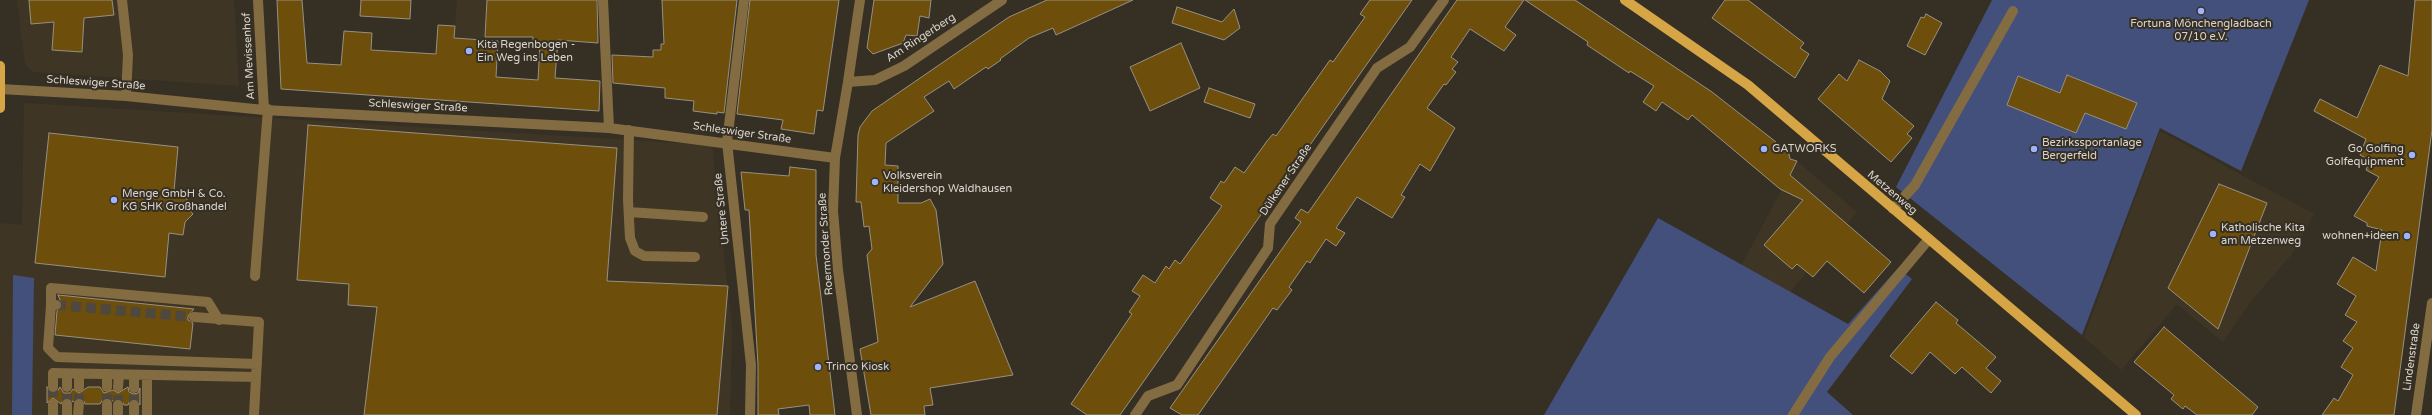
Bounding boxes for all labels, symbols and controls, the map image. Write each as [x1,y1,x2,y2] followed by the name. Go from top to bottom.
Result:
[2196,6,2206,16] marker: Fortuna Mönchengladbach 07/10 e.V.
[884,11,958,65] street label: Am Ringerberg
[240,12,258,100] street label: Am Mevissenhof
[2130,17,2272,43] place label: Fortuna Mönchengladbach 07/10 e.V.
[477,38,575,64] place label: Kita Regenbogen - Ein Weg ins Leben
[464,46,474,56] marker: Kita Regenbogen - Ein Weg ins Leben
[46,73,146,93] street label: Schleswiger Straße
[368,97,468,115] street label: Schleswiger Straße
[692,120,792,146] street label: Schleswiger Straße
[2042,136,2142,162] place label: Bezirkssportanlage Bergerfeld
[1257,142,1315,218] street label: Dülkener Straße
[1772,142,1837,156] place label: GATWORKS
[2326,142,2404,168] place label: Go Golfing Golfequipment
[1759,144,1769,154] marker: GATWORKS
[2029,144,2039,154] marker: Bezirkssportanlage Bergerfeld
[2407,150,2417,160] marker: Go Golfing Golfequipment
[1864,168,1920,218] street label: Metzenweg
[883,169,1012,195] place label: Volksverein Kleidershop Waldhausen
[712,172,732,246] street label: Untere Straße
[870,177,880,187] marker: Volksverein Kleidershop Waldhausen
[122,187,227,213] place label: Menge GmbH & Co. KG SHK Großhandel
[816,192,836,296] street label: Roermonder Straße
[109,195,119,205] marker: Menge GmbH & Co. KG SHK Großhandel
[2221,221,2305,247] place label: Katholische Kita am Metzenweg
[2208,229,2218,239] marker: Katholische Kita am Metzenweg
[2322,229,2399,243] place label: wohnen+ideen
[2402,231,2412,241] marker: wohnen+ideen
[2401,322,2423,392] street label: Lindenstraße
[826,360,889,374] place label: Trinco Kiosk
[813,362,823,372] marker: Trinco Kiosk

